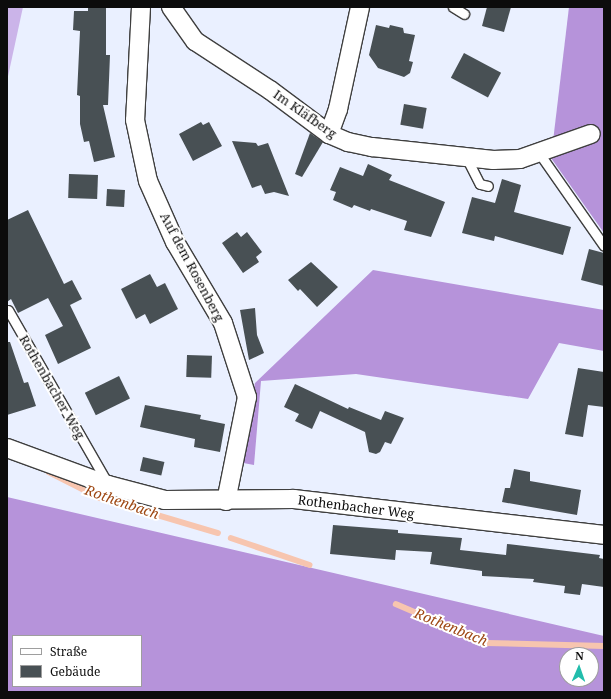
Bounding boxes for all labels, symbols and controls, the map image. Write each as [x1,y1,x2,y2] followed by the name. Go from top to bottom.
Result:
[270,86,340,142] street label: Im Kläfberg
[157,210,227,324] street label: Auf dem Rosenberg
[16,332,88,442] street label: Rothenbacher Weg
[83,481,161,523] water label: Rothenbach
[297,492,415,522] street label: Rothenbacher Weg
[412,605,490,649] water label: Rothenbach
[12,635,142,687] legend
[50,643,87,660] text: Straße
[559,647,599,687] north arrow
[575,648,584,663] text: N
[50,663,101,680] text: Gebäude

